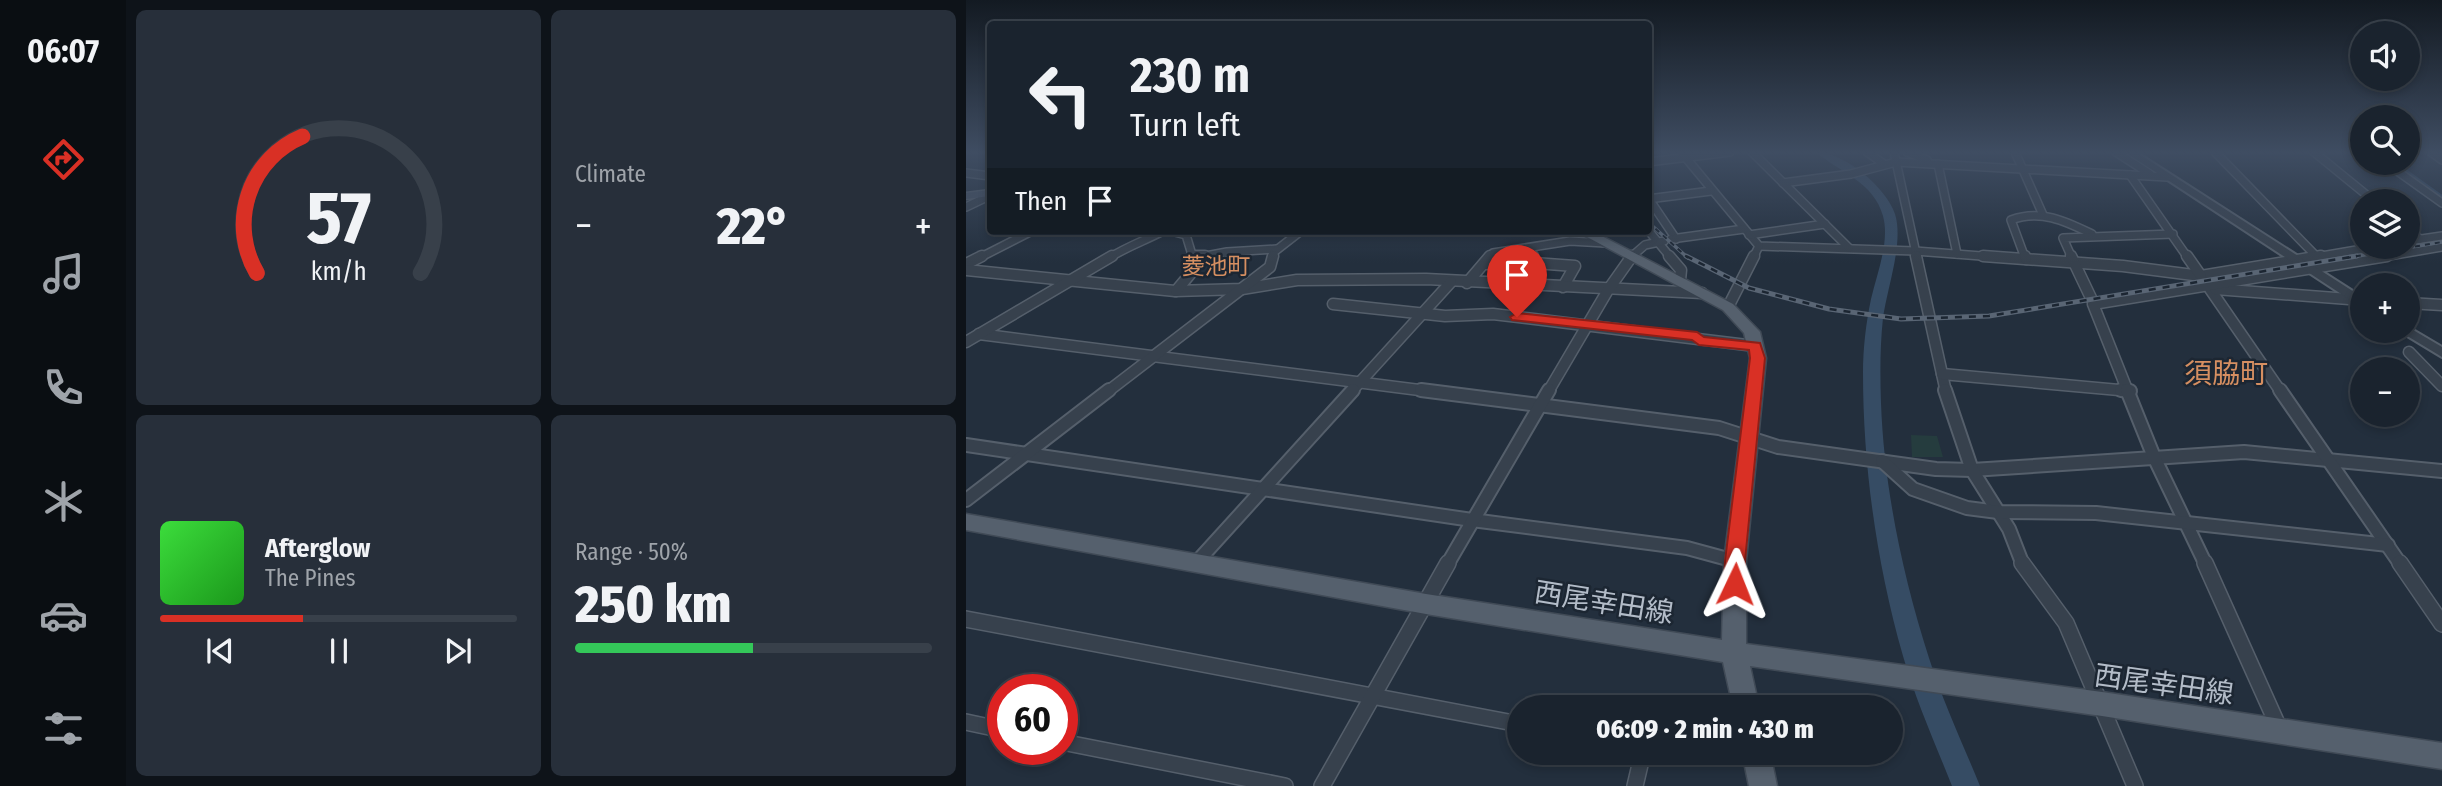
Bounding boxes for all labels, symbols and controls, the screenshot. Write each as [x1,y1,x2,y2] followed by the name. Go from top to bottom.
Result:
[2350,21,2420,427] map controls
[2350,21,2420,91] button: sound
[27,32,99,70] text: 06:07
[1130,46,1250,105] text: 230 m
[1015,49,1106,140] icon: left
[2350,105,2420,175] button: search
[1130,106,1240,144] text: Turn left
[39,135,88,184] icon: directions
[575,160,646,188] text: Climate
[306,176,371,263] text: 57
[1081,182,1119,220] icon: arrive
[1015,186,1067,217] text: Then
[2350,189,2420,259] button: layers
[717,195,790,258] text: 22°
[575,203,592,249] text: −
[915,203,932,249] text: +
[1487,245,1547,317] pin
[39,249,88,298] icon: music
[1182,252,1251,280] district label: 菱池町
[1498,256,1536,294] icon: arrive
[311,257,366,287] text: km/h
[2350,273,2420,343] button: +
[2184,357,2268,390] district label: 須脇町
[2350,357,2420,427] button: −
[39,363,88,412] icon: phone
[39,477,88,526] icon: climate
[265,533,370,564] text: Afterglow
[575,538,688,566] text: Range · 50%
[1698,547,1772,621] position arrow
[265,564,356,592] text: The Pines
[575,573,731,636] text: 250 km
[1532,575,1676,630] street label: 西尾幸田線
[39,591,88,640] icon: car
[201,632,239,670] icon: previous
[320,632,358,670] icon: pause
[439,632,477,670] icon: next
[2092,658,2236,711] street label: 西尾幸田線
[987,674,1078,765] speed limit sign: 60
[39,704,88,753] icon: filters
[1596,714,1814,745] text: 06:09 · 2 min · 430 m

